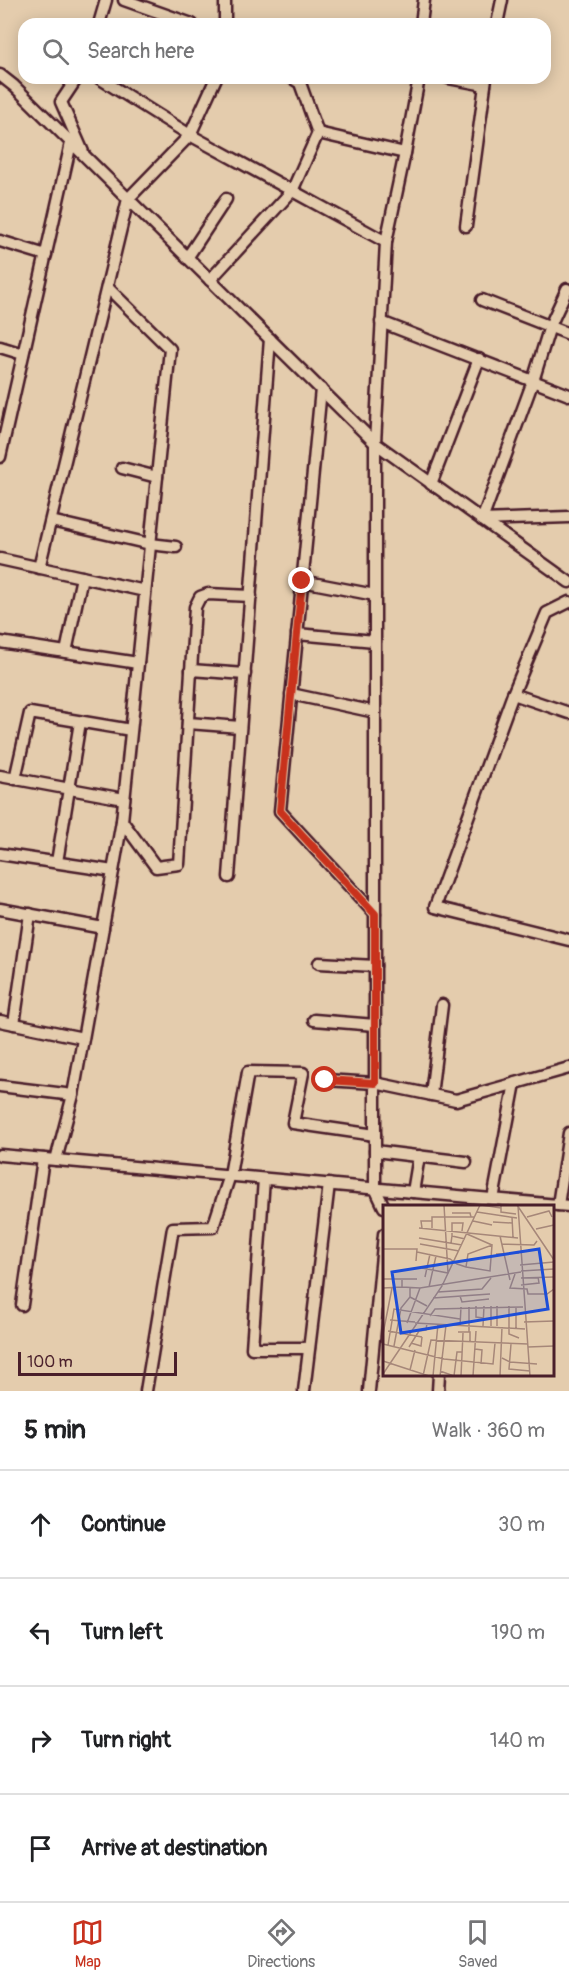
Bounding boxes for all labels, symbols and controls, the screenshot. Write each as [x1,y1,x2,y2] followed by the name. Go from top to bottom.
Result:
[18,18,551,84] search box
[39,35,72,68] icon: search
[87,37,194,65] text: Search here
[288,567,314,593] route end
[311,1066,337,1092] route start
[383,1205,554,1376] inset map
[18,1349,177,1376] scale bar
[27,1352,73,1372] text: 100 m
[24,1414,86,1446] text: 5 min
[432,1418,545,1443] text: Walk · 360 m
[24,1508,57,1541] icon: ahead
[81,1510,165,1538] text: Continue
[498,1512,545,1537] text: 30 m
[24,1616,57,1649] icon: left
[81,1618,163,1646] text: Turn left
[491,1620,545,1645] text: 190 m
[24,1724,57,1757] icon: right
[81,1726,171,1754] text: Turn right
[490,1728,545,1753] text: 140 m
[24,1832,57,1865] icon: arrive
[81,1834,267,1862] text: Arrive at destination
[71,1916,104,1972] tab: Map
[247,1916,315,1972] tab: Directions
[458,1916,498,1972] tab: Saved

